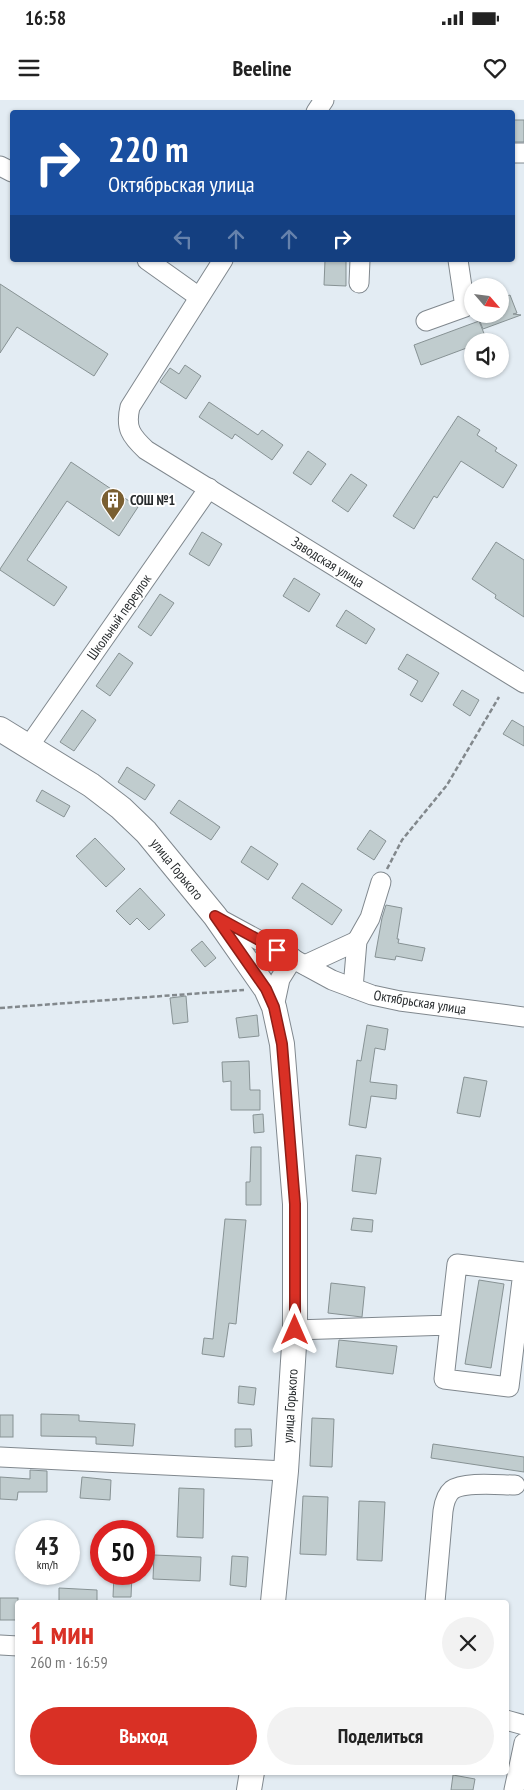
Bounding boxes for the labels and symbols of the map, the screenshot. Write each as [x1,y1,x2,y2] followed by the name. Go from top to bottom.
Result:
[464,278,509,322] north arrow
[100,487,126,521] building icon: СОШ №1
[130,491,175,509] place label: СОШ №1
[288,532,368,592] street label: Заводская улица
[83,570,156,663] street label: Школьный переулок
[147,834,207,904] street label: улица Горького
[256,929,298,971] pin
[372,986,468,1018] street label: Октябрьская улица
[268,1303,320,1355] position arrow
[278,1368,302,1444] street label: улица Горького
[90,1520,155,1585] speed limit sign: 50

